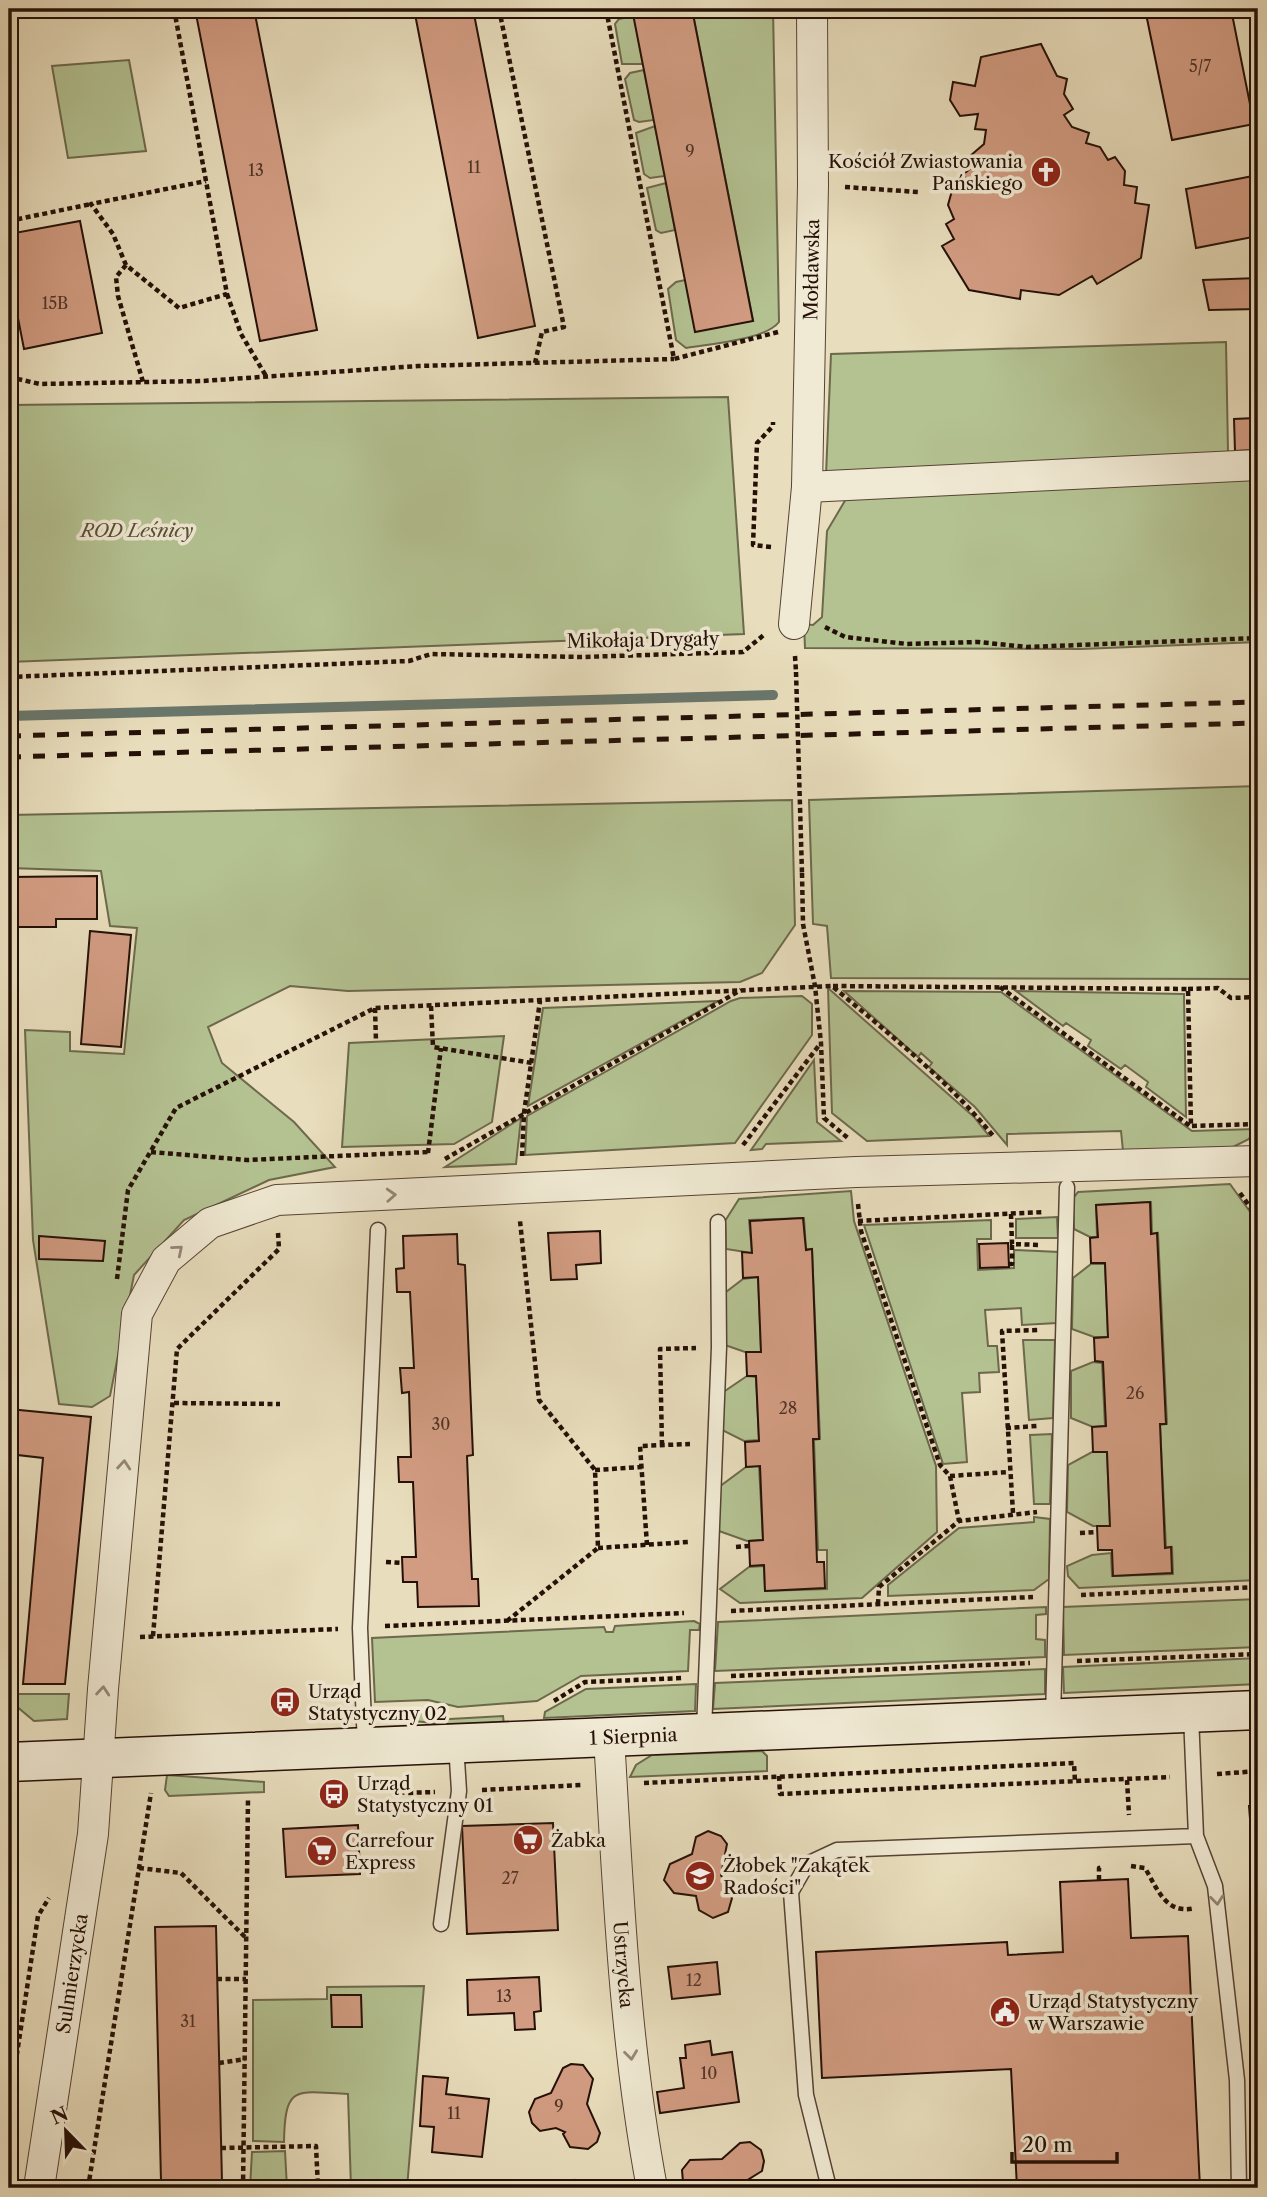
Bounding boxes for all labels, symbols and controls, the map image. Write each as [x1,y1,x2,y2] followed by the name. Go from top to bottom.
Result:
[1189,56,1211,76] house number: 5/7
[685,141,695,161] house number: 9
[828,150,1023,195] place label: Kościół Zwiastowania Pańskiego
[1029,155,1063,189] church icon: Kościół Zwiastowania Pańskiego
[467,157,481,177] house number: 11
[248,160,264,180] house number: 13
[799,219,824,321] street label: Mołdawska
[42,293,68,313] house number: 15B
[79,519,194,542] park label: ROD Leśnicy
[566,627,720,653] street label: Mikołaja Drygały
[386,1188,397,1203] one-way arrow
[169,1246,182,1258] one-way arrow
[1126,1383,1144,1403] house number: 26
[779,1398,797,1418] house number: 28
[432,1414,450,1434] house number: 30
[116,1459,131,1471] one-way arrow
[308,1680,447,1725] place label: Urząd Statystyczny 02
[95,1685,110,1697] one-way arrow
[268,1685,302,1719] bus stop icon: Urząd Statystyczny 02
[589,1723,678,1749] street label: 1 Sierpnia
[357,1772,493,1817] place label: Urząd Statystyczny 01
[317,1777,351,1811] bus stop icon: Urząd Statystyczny 01
[511,1823,545,1857] supermarket icon: Żabka
[345,1829,434,1874] place label: Carrefour Express
[551,1829,606,1852] place label: Żabka
[305,1834,339,1868] supermarket icon: Carrefour Express
[723,1854,871,1899] place label: Żłobek "Zakątek Radości"
[683,1859,717,1893] school or university icon: Żłobek "Zakątek Radości"
[501,1868,519,1888] house number: 27
[1209,1895,1224,1906] one-way arrow
[51,1912,92,2035] street label: Sulmierzycka
[609,1920,639,2009] street label: Ustrzycka
[686,1970,702,1990] house number: 12
[496,1986,512,2006] house number: 13
[1027,1990,1199,2035] place label: Urząd Statystyczny w Warszawie
[988,1995,1022,2029] public building icon: Urząd Statystyczny w Warszawie
[180,2011,196,2031] house number: 31
[624,2049,639,2061] one-way arrow
[701,2063,717,2083] house number: 10
[32,2096,102,2166] north arrow
[554,2096,564,2116] house number: 9
[47,2102,72,2130] text: N
[447,2103,461,2123] house number: 11
[1012,2120,1116,2164] scale bar
[1022,2132,1073,2157] text: 20 m

